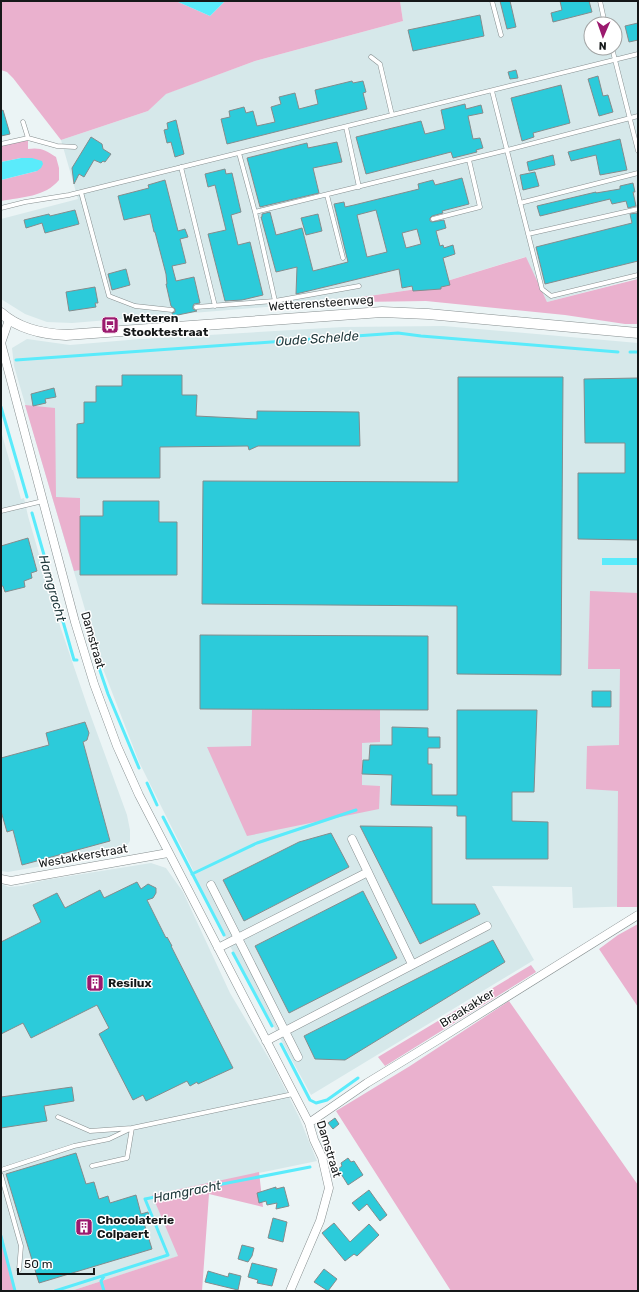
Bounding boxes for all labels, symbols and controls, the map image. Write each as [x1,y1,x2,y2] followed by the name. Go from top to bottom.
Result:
[583,16,623,56] north arrow
[598,39,607,52] text: N
[268,292,374,314] street label: Wetterensteenweg
[123,311,209,339] place label: Wetteren Stooktestraat
[100,315,120,335] bus stop icon: Wetteren Stooktestraat
[275,328,359,349] water label: Oude Schelde
[35,553,69,624] water label: Hamgracht
[78,610,108,670] street label: Damstraat
[37,841,129,871] street label: Westakkerstraat
[85,973,105,993] building icon: Resilux
[108,976,152,990] place label: Resilux
[437,985,497,1030] street label: Braakakker
[314,1119,344,1179] street label: Damstraat
[152,1177,223,1206] water label: Hamgracht
[97,1213,174,1241] place label: Chocolaterie Colpaert
[74,1217,94,1237] building icon: Chocolaterie Colpaert
[18,1250,94,1276] scale bar
[24,1257,52,1271] text: 50 m

